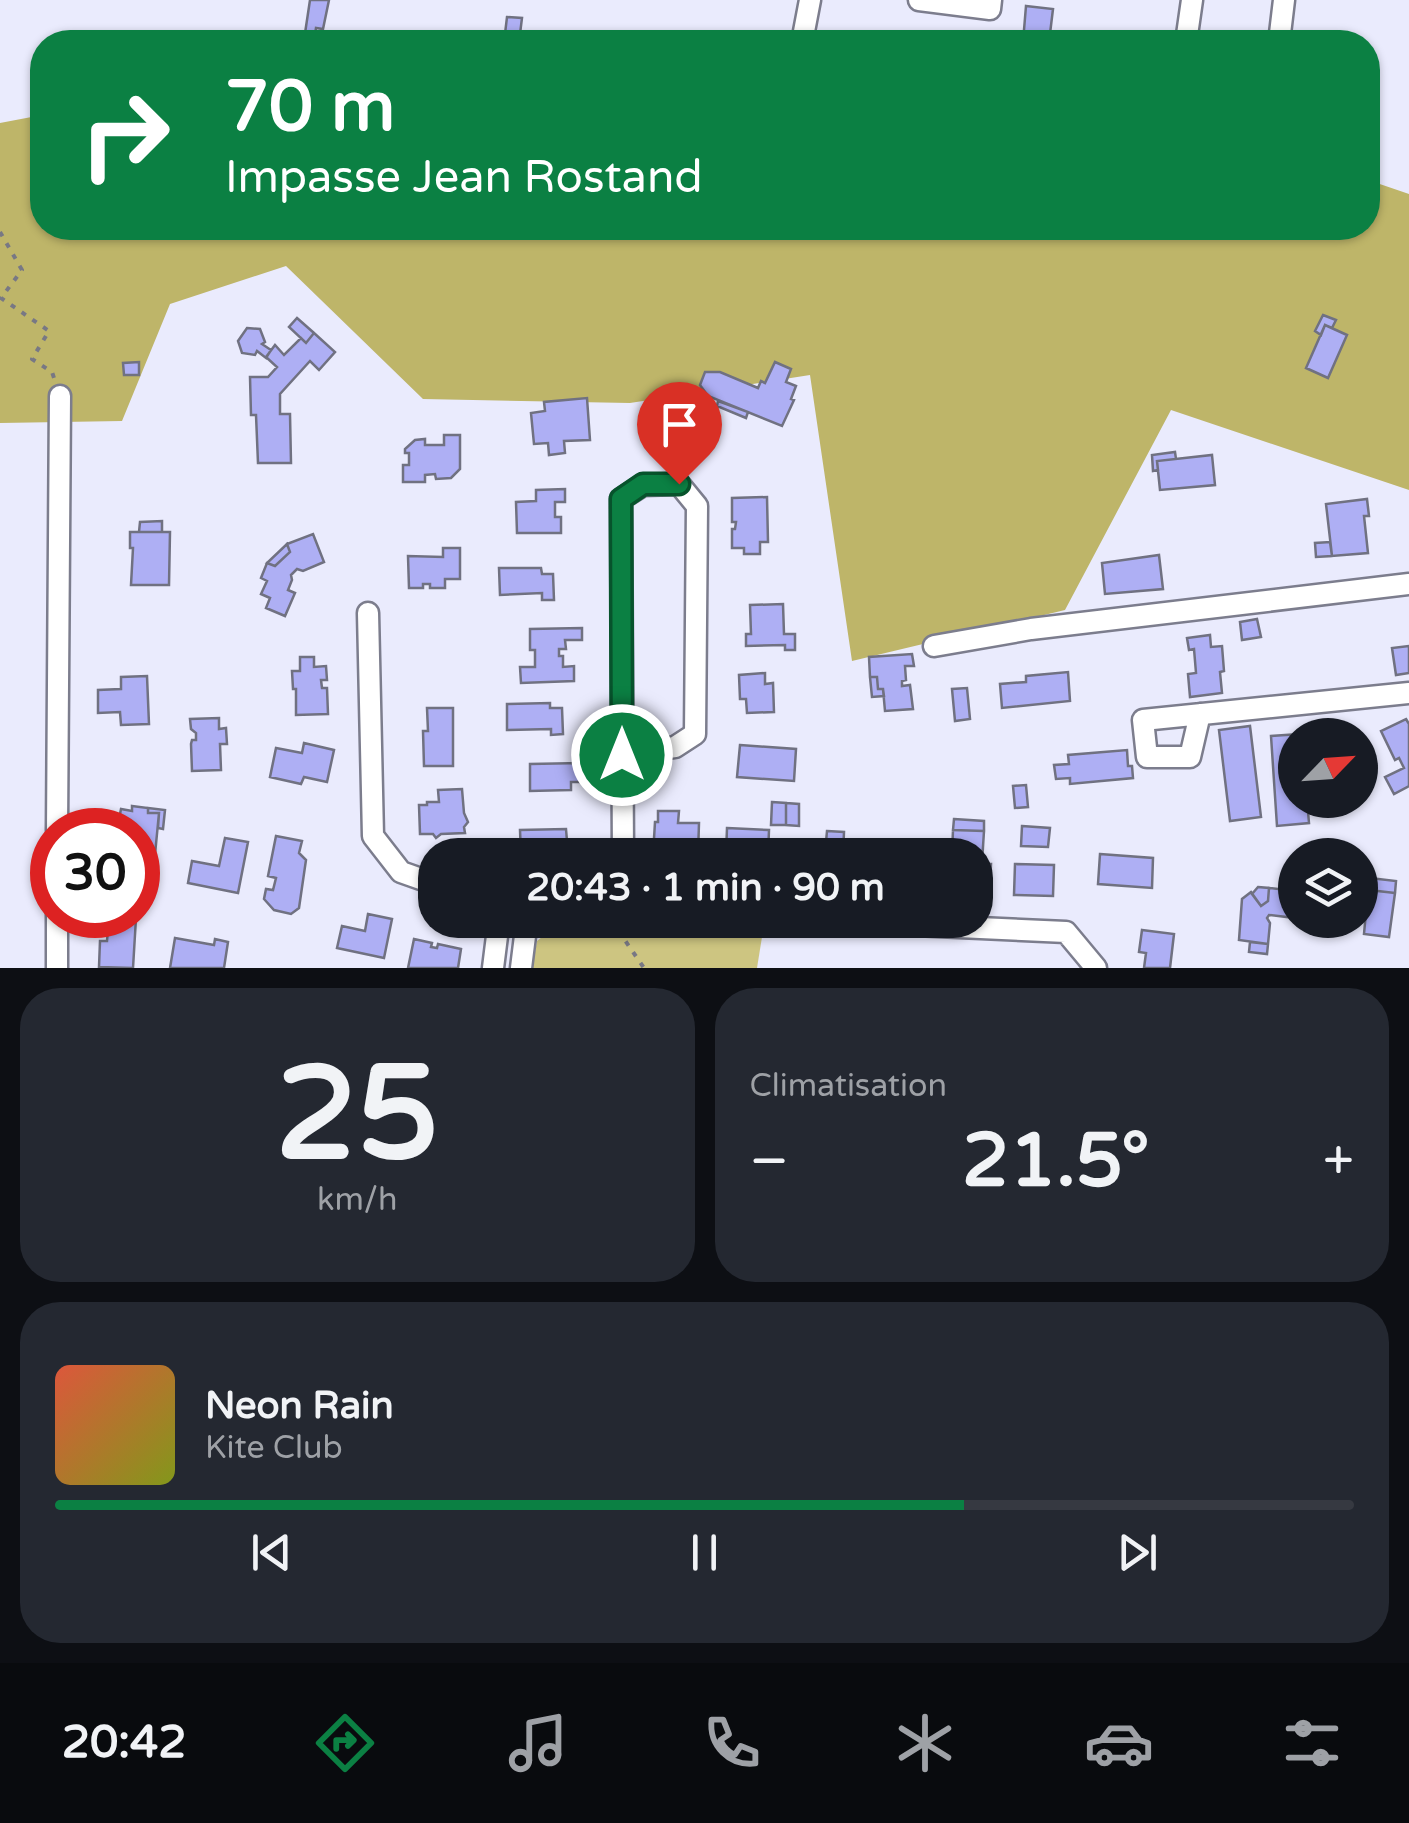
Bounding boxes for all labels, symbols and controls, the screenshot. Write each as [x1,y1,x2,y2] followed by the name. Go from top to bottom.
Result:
[225,66,395,150] text: 70 m
[60,70,190,200] icon: right
[225,151,703,205] text: Impasse Jean Rostand
[637,382,722,485] pin
[652,397,707,452] icon: arrive
[570,703,674,807] position arrow
[1278,718,1378,818] north arrow
[1278,718,1378,938] map controls
[30,808,160,938] speed limit sign: 30
[1278,838,1378,938] button: layers
[526,865,885,911] text: 20:43 · 1 min · 90 m
[276,1038,439,1194] text: 25
[750,1067,947,1105] text: Climatisation
[962,1116,1150,1206] text: 21.5°
[750,1129,789,1195] text: −
[1323,1129,1354,1195] text: +
[317,1181,397,1219] text: km/h
[205,1383,394,1429] text: Neon Rain
[205,1429,343,1467] text: Kite Club
[244,1525,299,1580] icon: previous
[677,1525,732,1580] icon: pause
[1110,1525,1165,1580] icon: next
[310,1708,380,1778] icon: directions
[503,1708,573,1778] icon: music
[697,1708,767,1778] icon: phone
[890,1708,960,1778] icon: climate
[1084,1708,1154,1778] icon: car
[1277,1708,1347,1778] icon: filters
[62,1716,186,1770] text: 20:42

